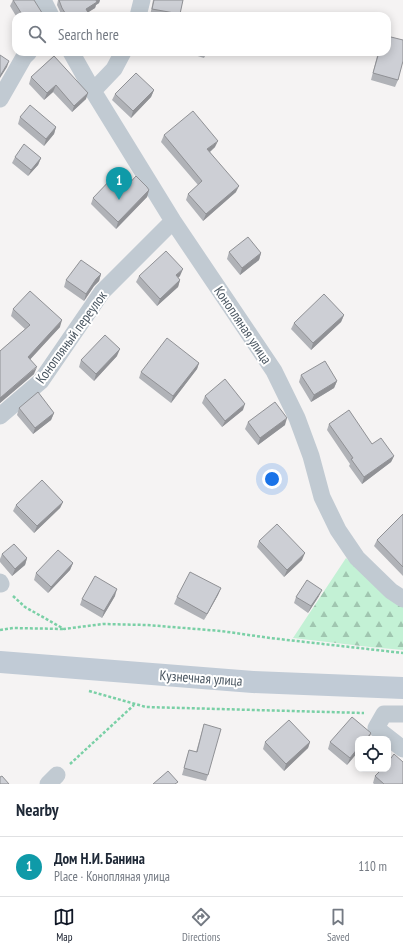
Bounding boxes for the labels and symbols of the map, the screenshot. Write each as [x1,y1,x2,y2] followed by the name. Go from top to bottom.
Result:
[106,167,132,200] pin: 1
[210,283,276,367] street label: Конопляная улица
[31,287,111,387] street label: Конопляный переулок
[262,469,282,489] your location
[159,666,243,690] street label: Кузнечная улица

